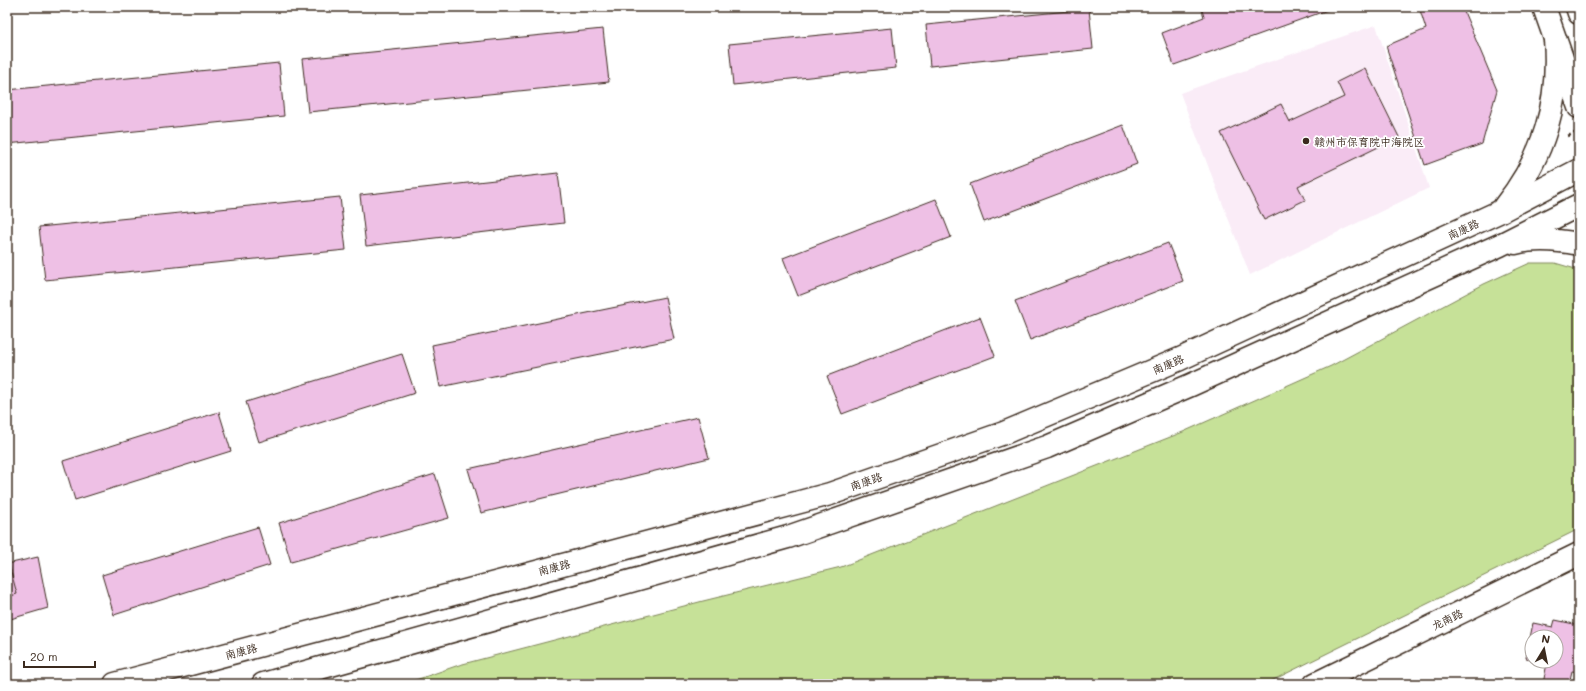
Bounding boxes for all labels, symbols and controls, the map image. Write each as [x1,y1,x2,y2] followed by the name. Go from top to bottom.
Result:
[1314,134,1424,149] place label: 赣州市保育院中海院区
[1301,136,1311,146] marker: 赣州市保育院中海院区
[1445,215,1481,243] street label: 南康路
[1150,351,1186,377] street label: 南康路
[848,469,884,493] street label: 南康路
[536,555,572,579] street label: 南康路
[1429,605,1465,633] street label: 龙南路
[1524,629,1564,669] north arrow
[1540,631,1551,647] text: N
[223,639,259,663] street label: 南康路
[24,643,95,669] scale bar
[30,648,58,664] text: 20 m

